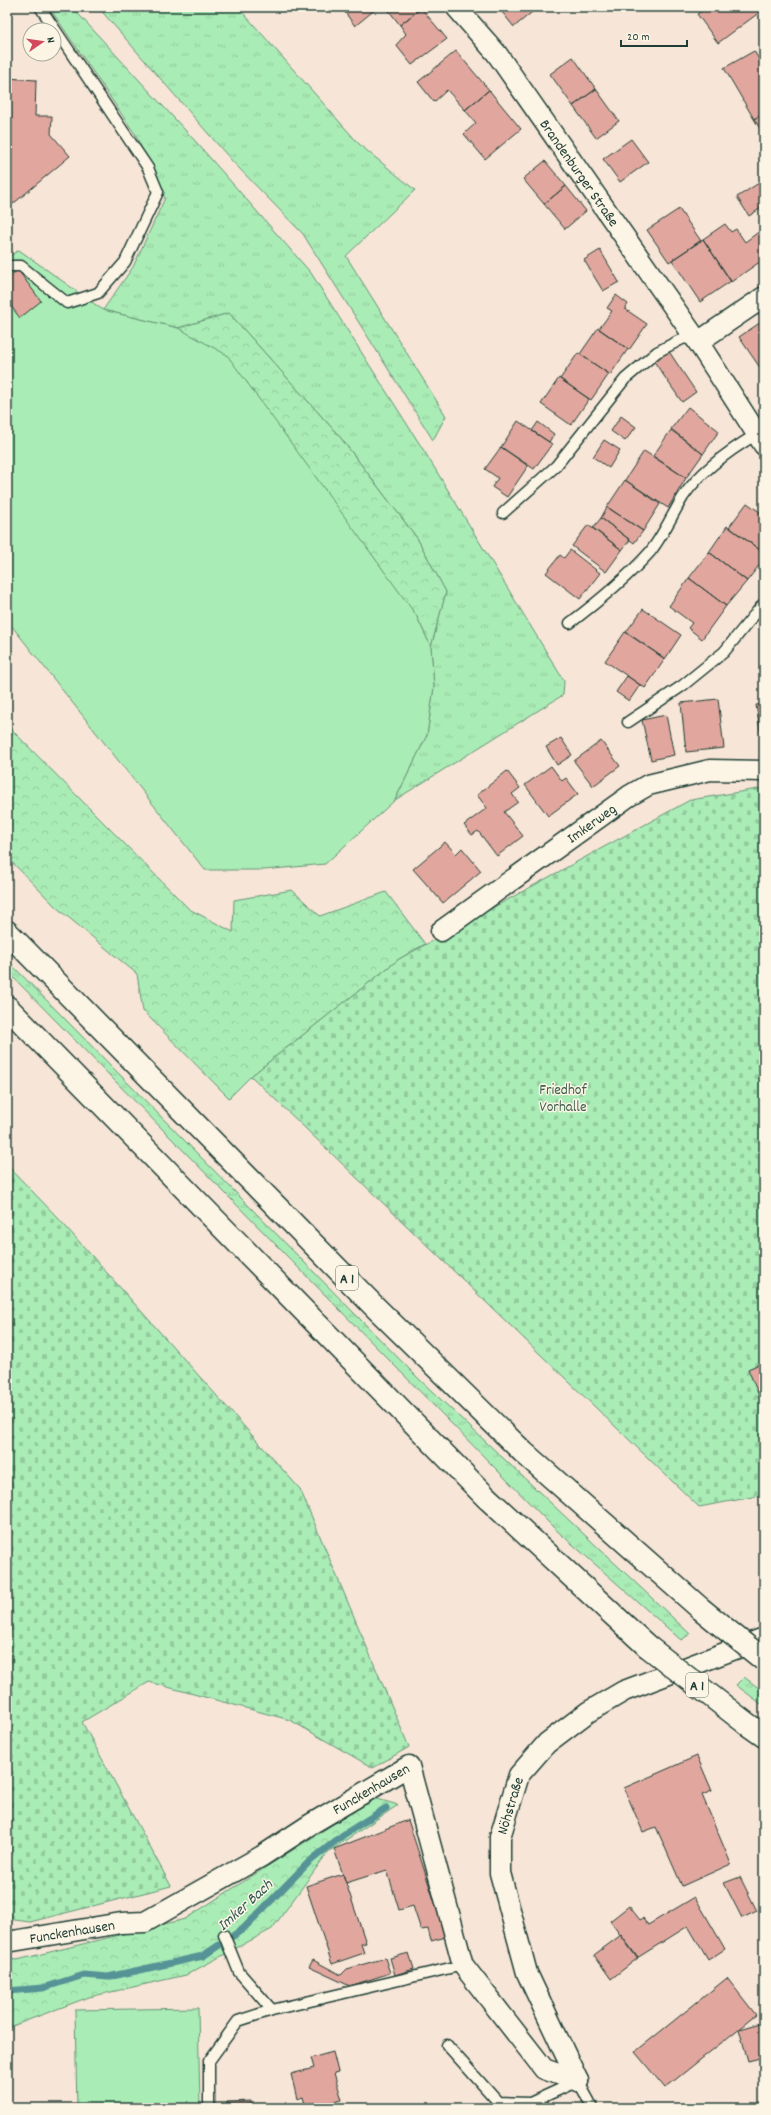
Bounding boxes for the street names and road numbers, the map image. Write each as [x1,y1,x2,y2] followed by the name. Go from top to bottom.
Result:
[533,116,624,232] street label: Brandenburger Straße
[563,799,622,850] street label: Imkerweg
[336,1266,358,1290] road number: A 1
[686,1673,708,1697] road number: A 1
[329,1759,415,1822] street label: Funckenhausen
[492,1774,531,1838] street label: Nöhstraße
[28,1915,117,1951] street label: Funckenhausen

